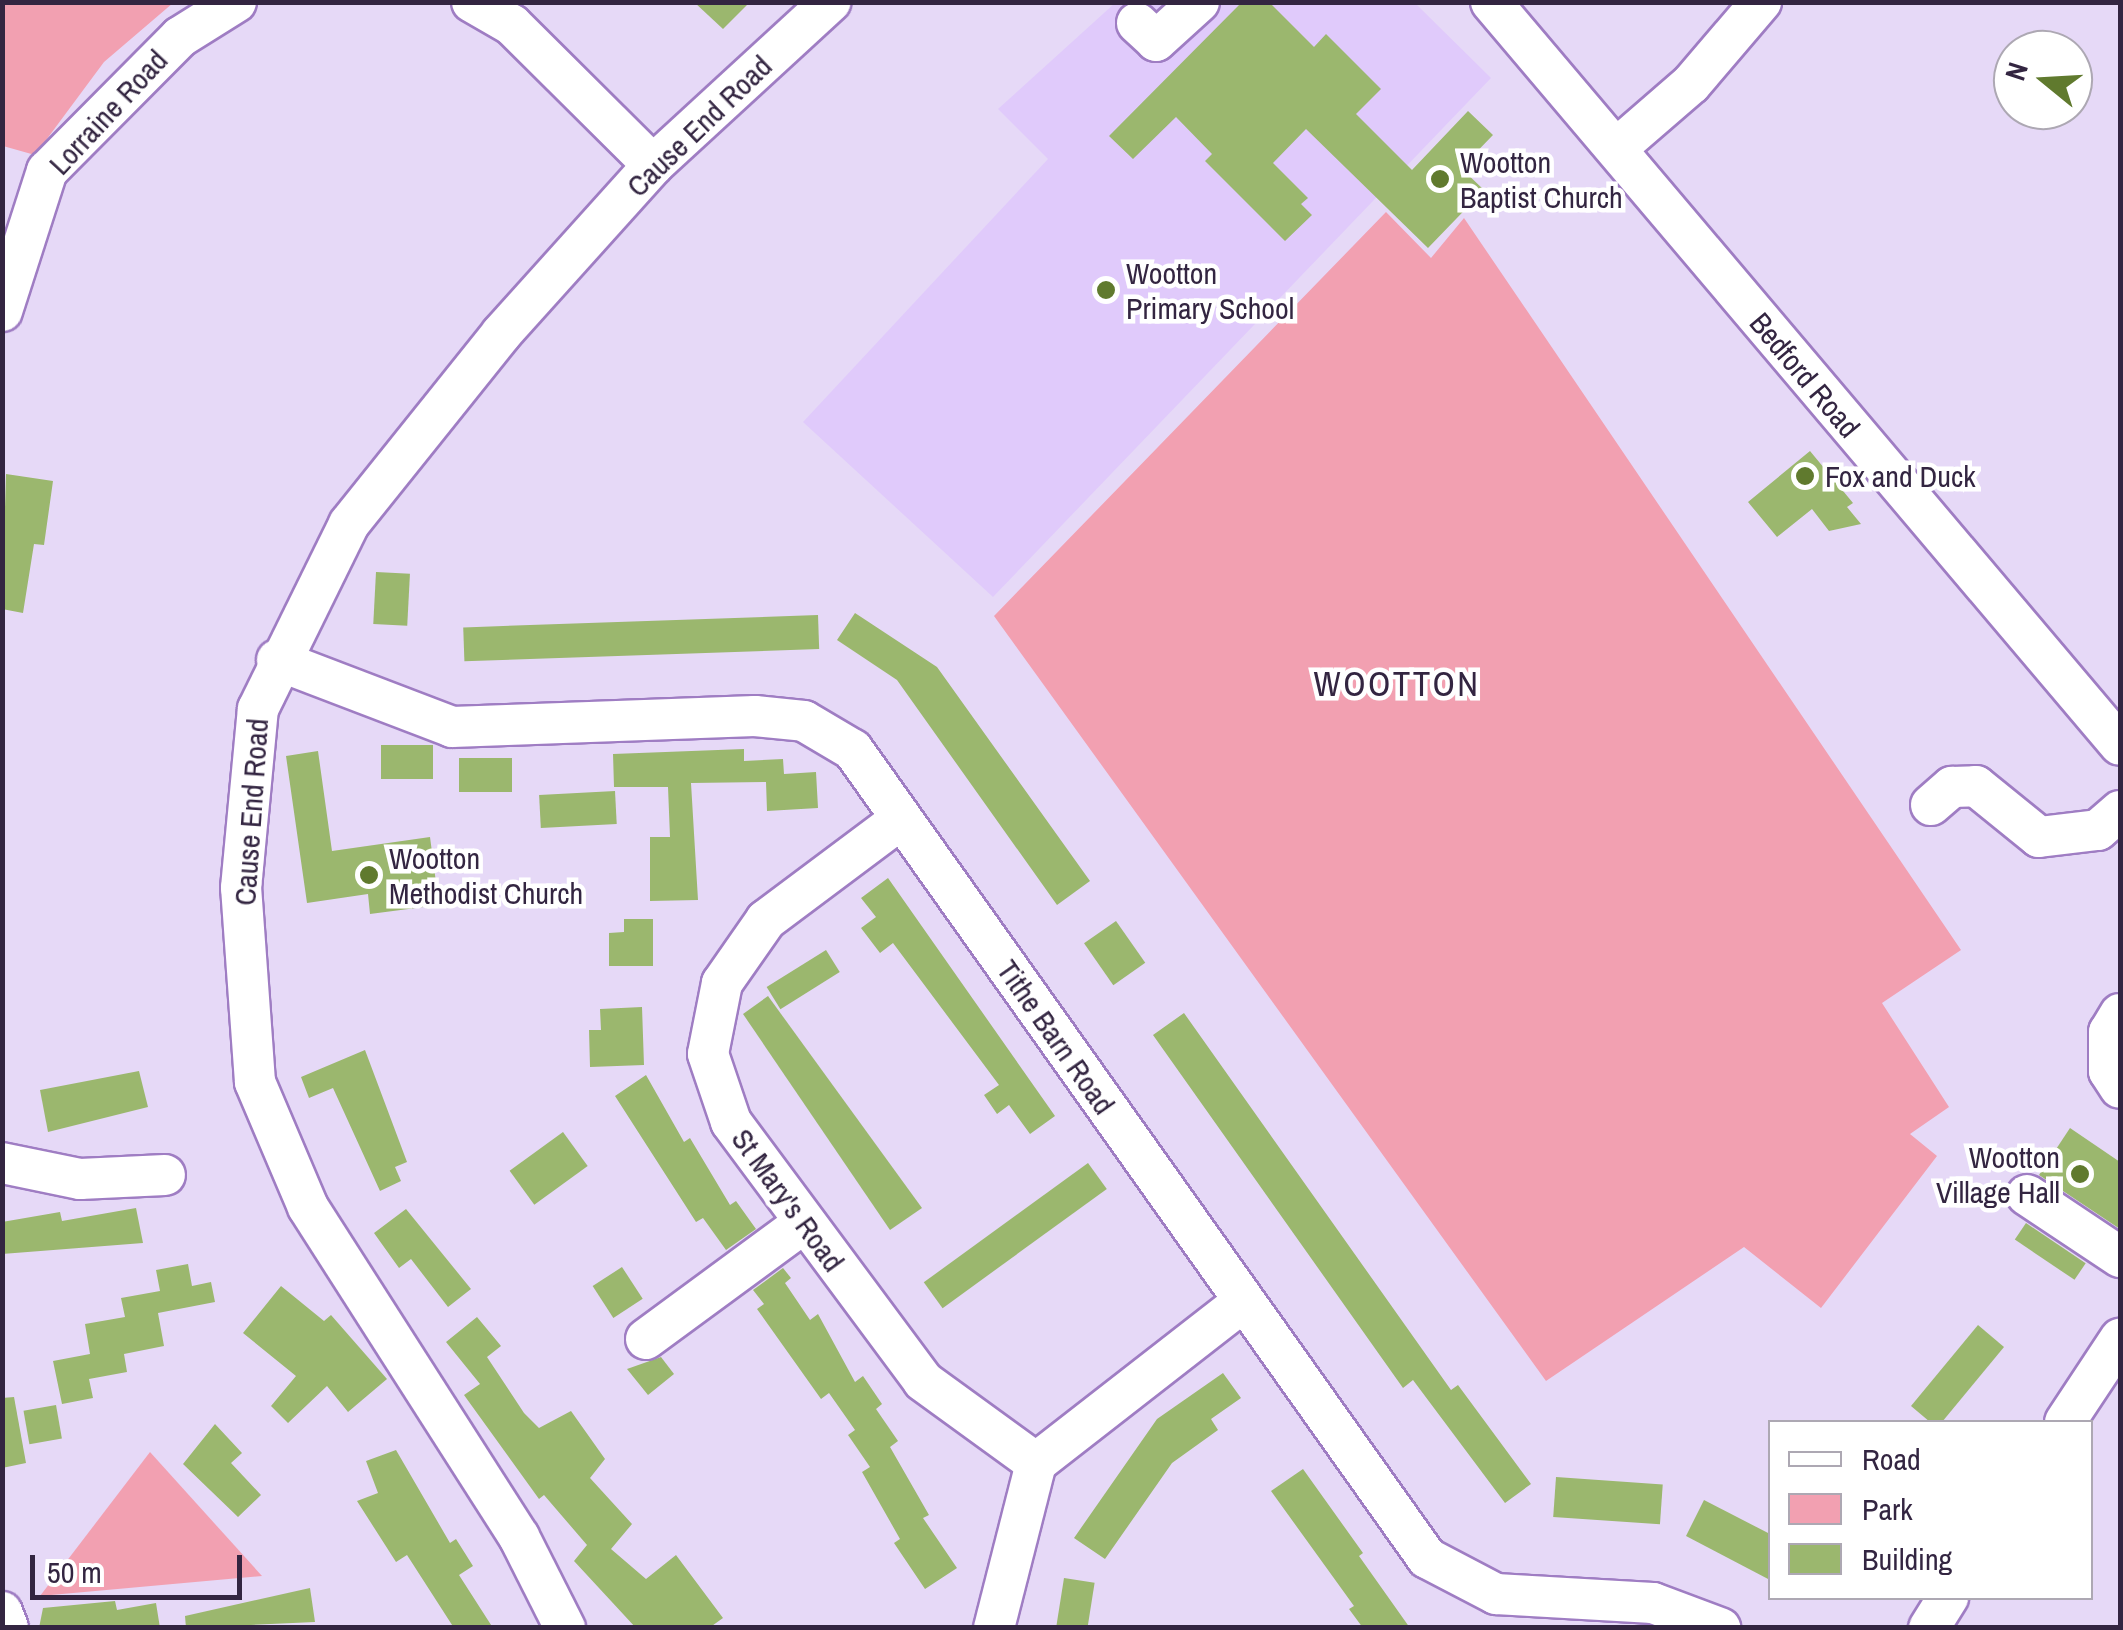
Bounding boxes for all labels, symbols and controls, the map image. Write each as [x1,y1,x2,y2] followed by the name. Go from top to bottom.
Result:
[1993,30,2093,130] north arrow
[41,42,175,182] street label: Lorraine Road
[619,48,779,204] street label: Cause End Road
[1996,58,2037,85] text: N
[1460,144,1623,214] place label: Wootton Baptist Church
[1429,168,1451,190] marker: Wootton Baptist Church
[1126,255,1294,326] place label: Wootton Primary School
[1095,279,1117,301] marker: Wootton Primary School
[1742,305,1868,445] street label: Bedford Road
[1825,458,1976,494] place label: Fox and Duck
[1794,465,1816,487] marker: Fox and Duck
[1314,663,1480,705] district label: WOOTTON
[227,717,275,907] street label: Cause End Road
[389,840,583,910] place label: Wootton Methodist Church
[358,864,380,886] marker: Wootton Methodist Church
[990,953,1122,1121] street label: Tithe Barn Road
[724,1122,852,1278] street label: St Mary's Road
[1936,1139,2060,1210] place label: Wootton Village Hall
[2069,1163,2091,1185] marker: Wootton Village Hall
[1768,1420,2093,1600] legend
[1862,1439,1921,1479] text: Road
[1862,1489,1913,1529] text: Park
[35,1535,248,1597] scale bar
[1862,1539,1952,1579] text: Building
[47,1552,102,1592] text: 50 m

